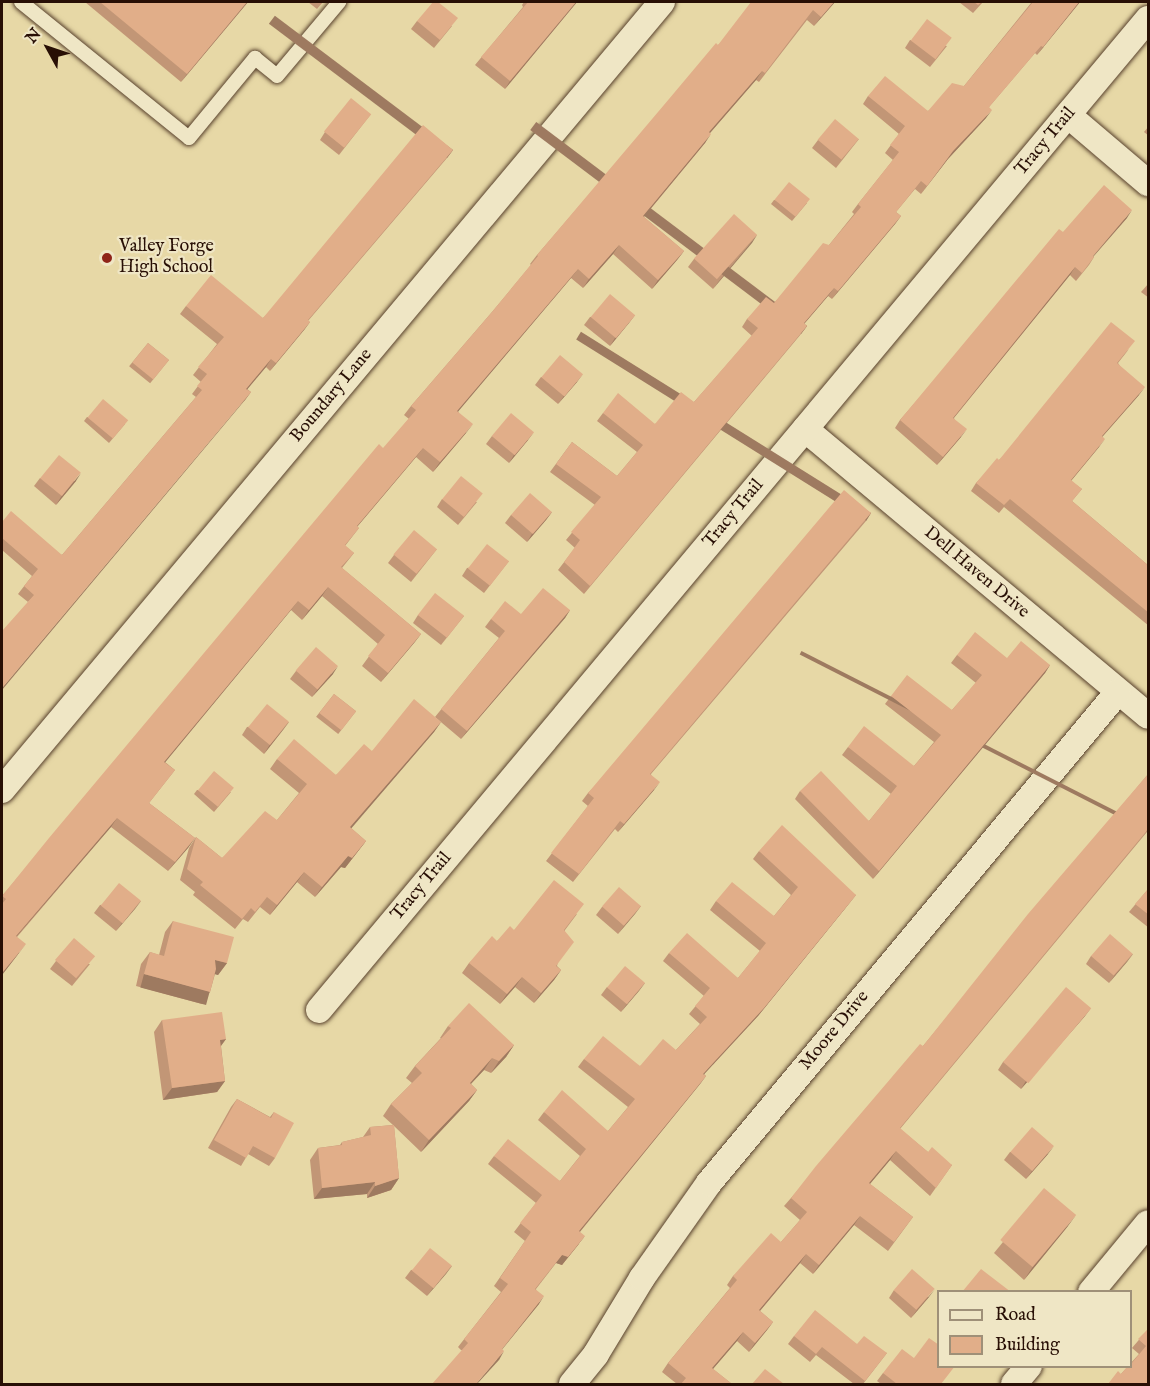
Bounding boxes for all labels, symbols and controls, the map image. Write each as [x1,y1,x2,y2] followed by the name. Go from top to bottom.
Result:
[18,18,78,78] north arrow
[22,25,46,48] text: N
[1011,103,1081,181] street label: Tracy Trail
[119,237,214,280] place label: Valley Forge High School
[100,251,114,265] marker: Valley Forge High School
[287,345,377,447] street label: Boundary Lane
[699,475,769,553] street label: Tracy Trail
[919,523,1033,623] street label: Dell Haven Drive
[387,848,457,926] street label: Tracy Trail
[796,987,874,1075] street label: Moore Drive
[937,1290,1132,1368] legend
[995,1304,1036,1327] text: Road
[995,1334,1060,1357] text: Building

